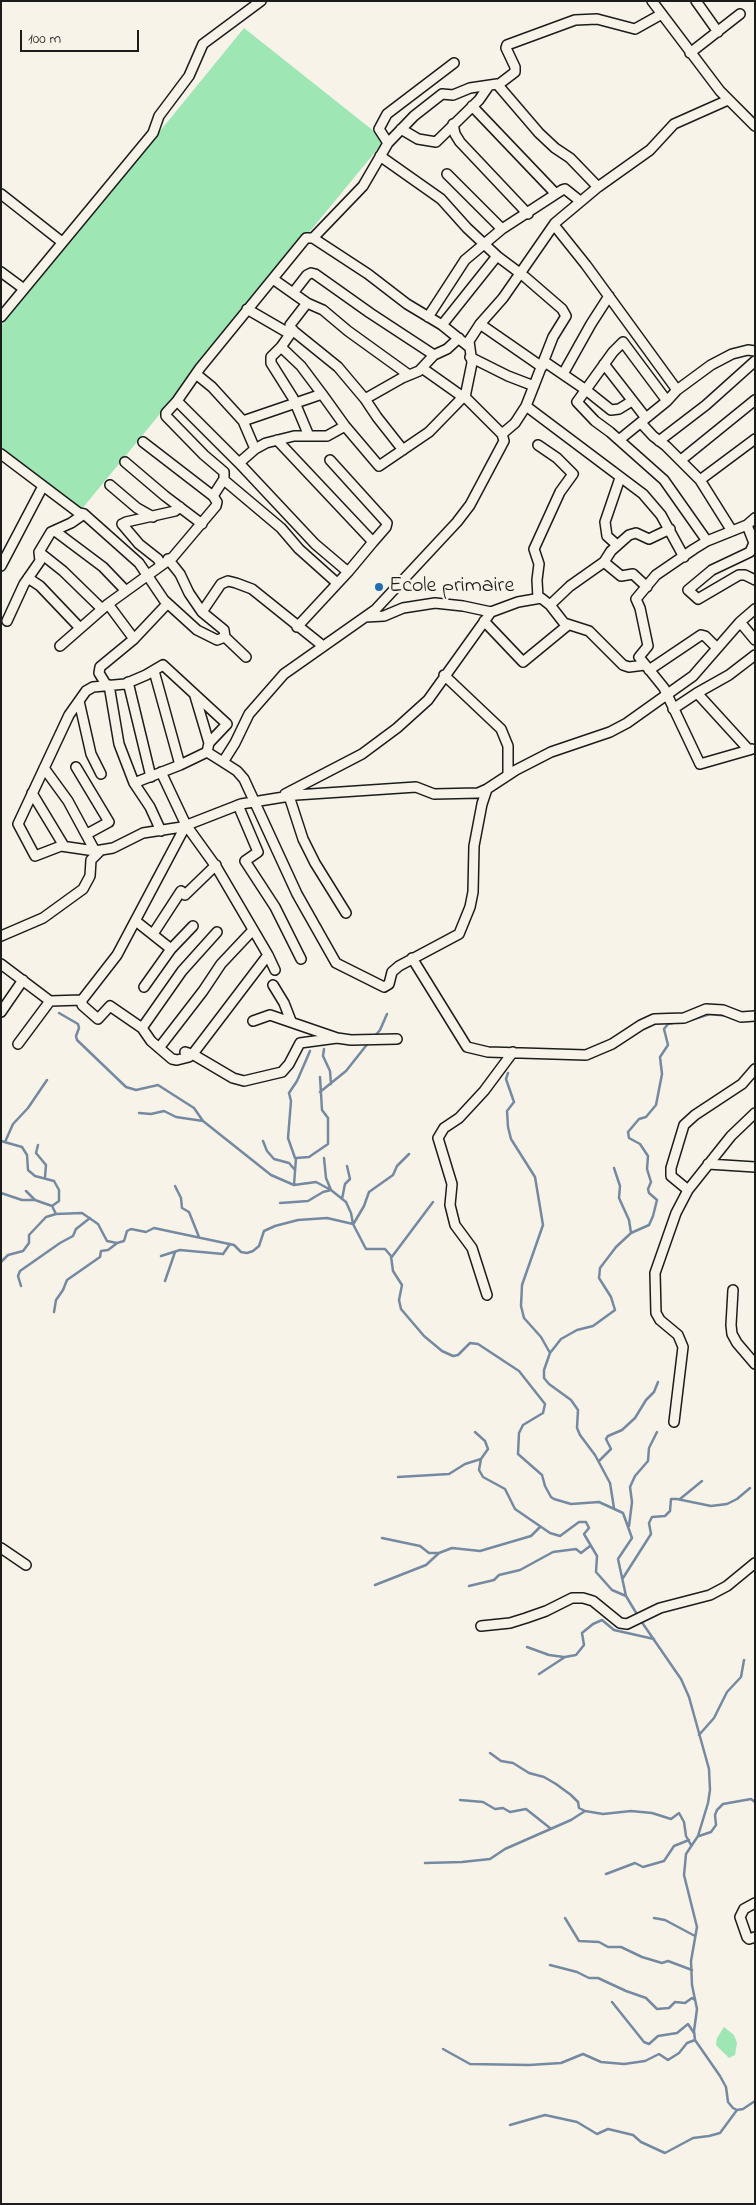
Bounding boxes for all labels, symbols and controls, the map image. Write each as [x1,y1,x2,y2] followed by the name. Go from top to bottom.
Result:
[22,20,141,52] scale bar
[28,28,61,50] text: 100 m
[389,574,514,600] place label: Ecole primaire
[373,581,385,593] marker: Ecole primaire

